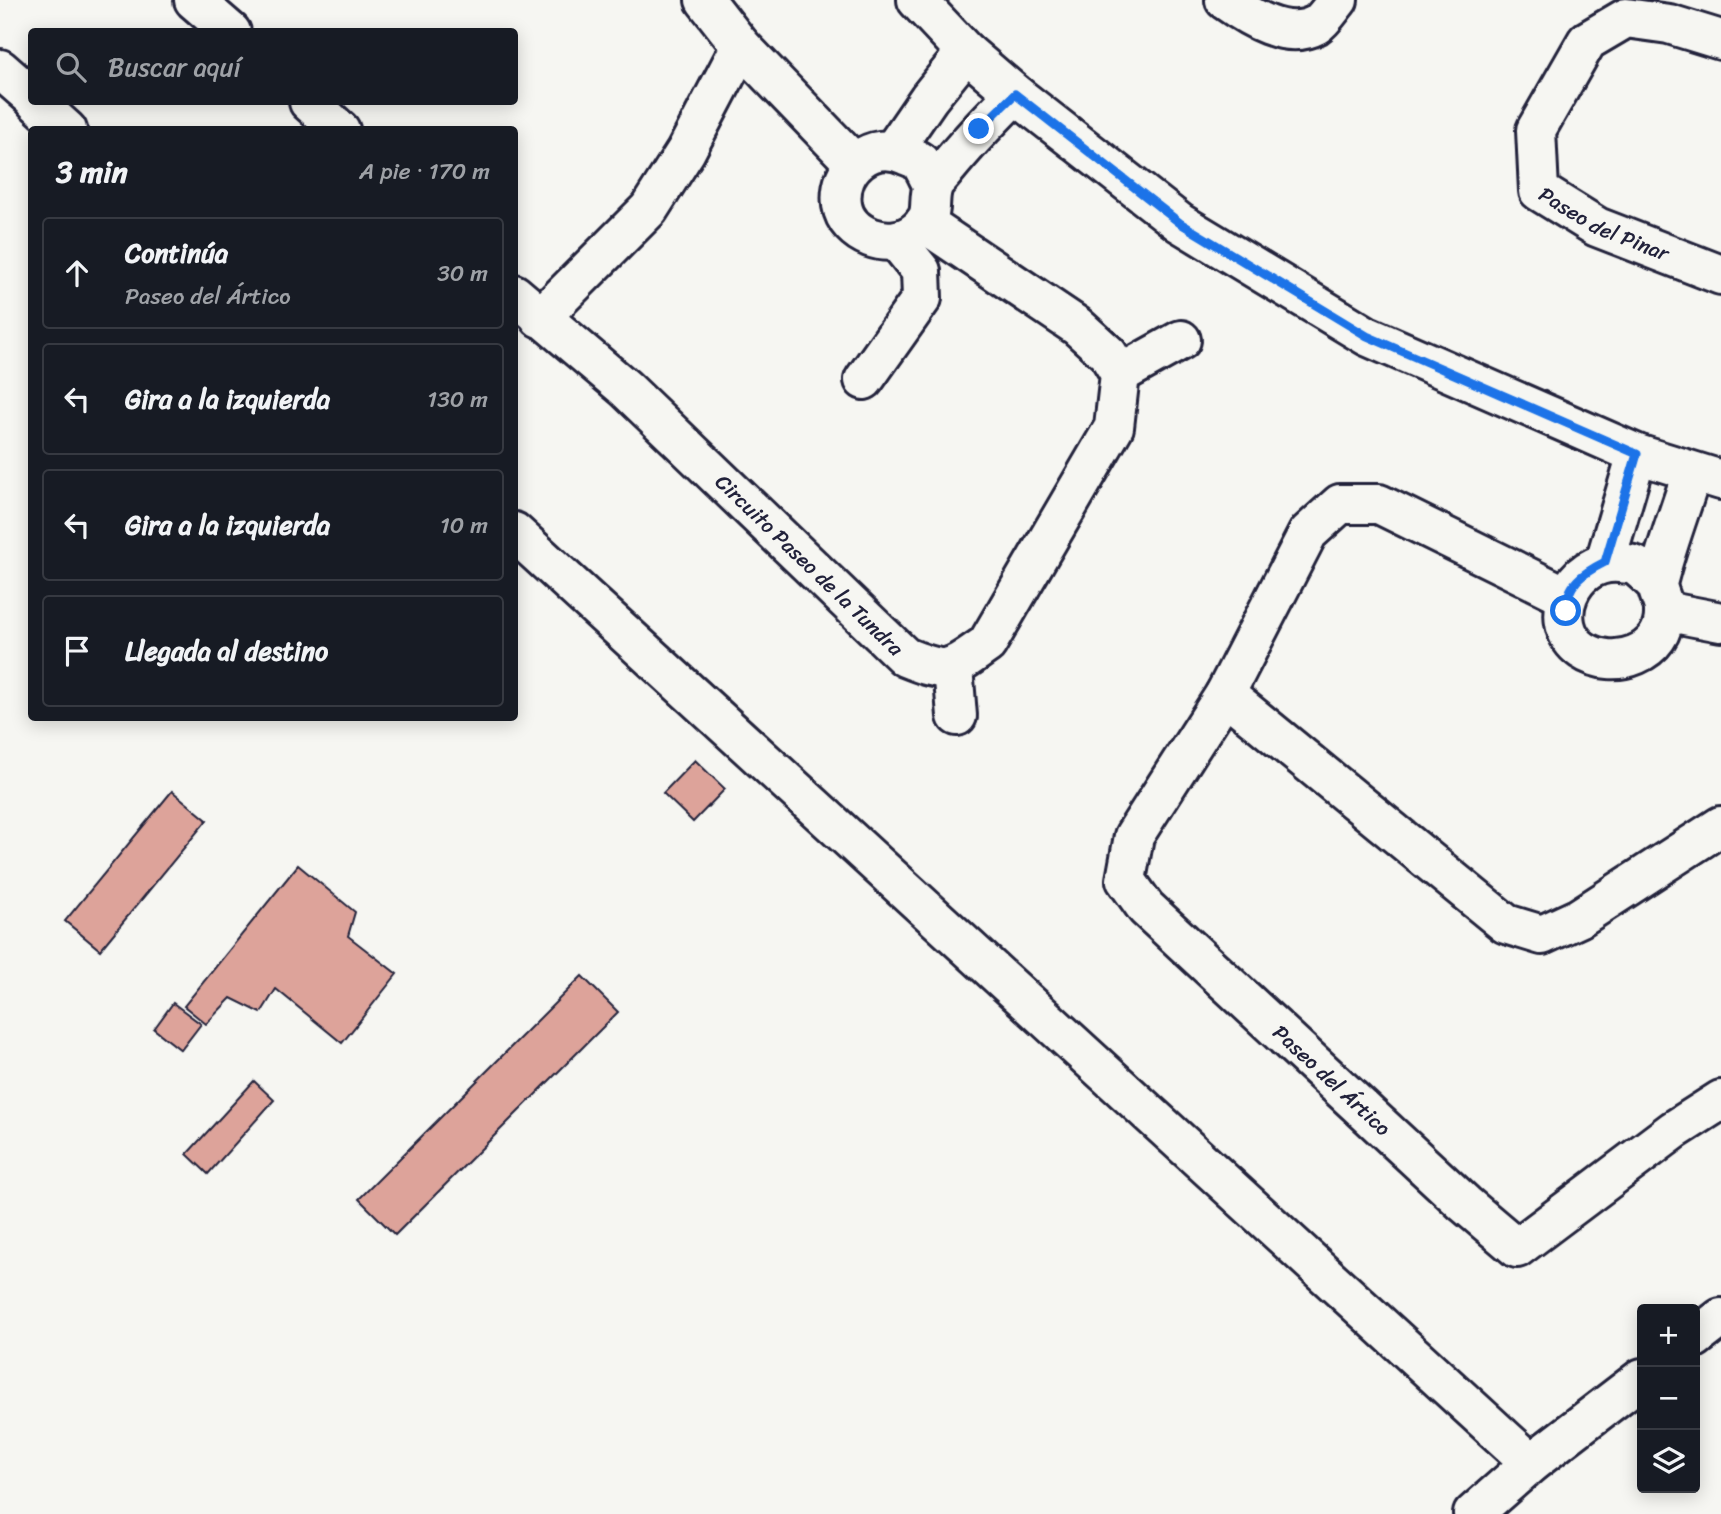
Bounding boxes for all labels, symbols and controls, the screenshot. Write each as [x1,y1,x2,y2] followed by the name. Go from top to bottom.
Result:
[28,28,518,105] search box
[108,44,241,90] text: Buscar aquí
[52,48,90,86] icon: search
[963,113,994,144] route end
[56,145,128,199] text: 3 min
[359,151,490,192] text: A pie · 170 m
[1531,176,1676,273] street label: Paseo del Pinar
[125,230,228,276] text: Continúa
[437,253,488,294] text: 30 m
[58,254,96,292] icon: ahead
[125,276,291,317] text: Paseo del Ártico
[125,376,330,422] text: Gira a la izquierda
[427,379,488,420] text: 130 m
[58,380,96,418] icon: left
[706,464,913,666] street label: Circuito Paseo de la Tundra
[125,502,330,548] text: Gira a la izquierda
[440,505,488,546] text: 10 m
[58,506,96,544] icon: left
[1550,595,1581,626] route start
[125,628,328,674] text: Llegada al destino
[58,632,96,670] icon: arrive
[1263,1015,1400,1146] street label: Paseo del Ártico
[1637,1304,1700,1493] map controls
[1637,1304,1700,1367] button: +
[1637,1367,1700,1430] button: −
[1637,1430,1700,1493] button: layers

